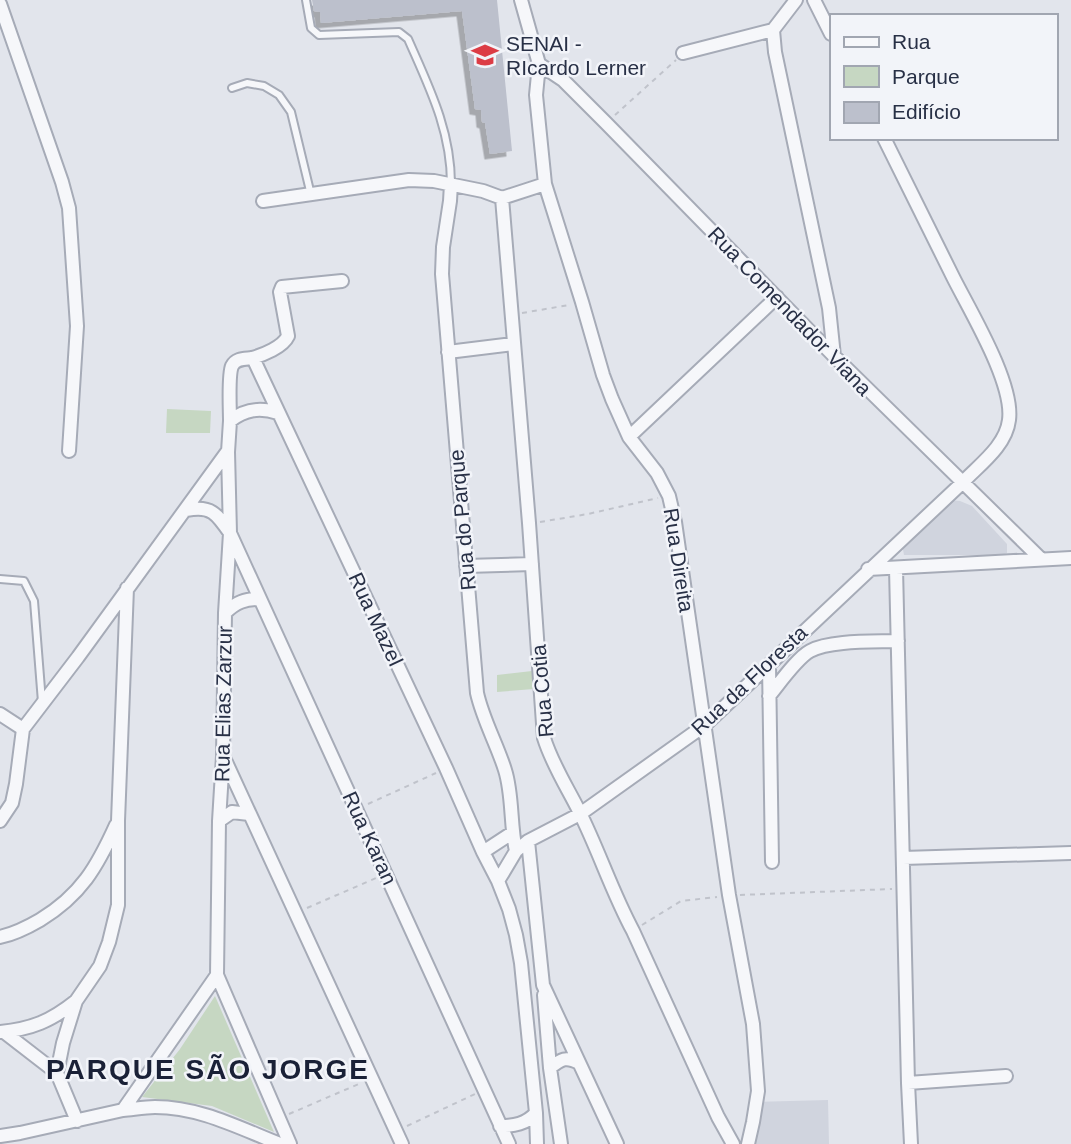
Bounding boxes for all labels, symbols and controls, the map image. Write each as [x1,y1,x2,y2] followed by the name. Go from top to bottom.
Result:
[830,14,1057,140] legend
[892,30,931,53] text: Rua
[506,32,646,79] place label: SENAI - RIcardo Lerner
[470,40,500,70] school or university icon: SENAI - RIcardo Lerner
[892,65,960,88] text: Parque
[892,100,961,123] text: Edifício
[704,222,877,400] street label: Rua Comendador Viana
[444,449,480,591] street label: Rua do Parque
[659,506,699,614] street label: Rua Direita
[344,569,408,669] street label: Rua Mazel
[687,620,812,739] street label: Rua da Floresta
[210,626,236,782] street label: Rua Elias Zarzur
[526,643,558,739] street label: Rua Cotia
[338,788,402,888] street label: Rua Karan
[46,1054,370,1085] district label: PARQUE SÃO JORGE

